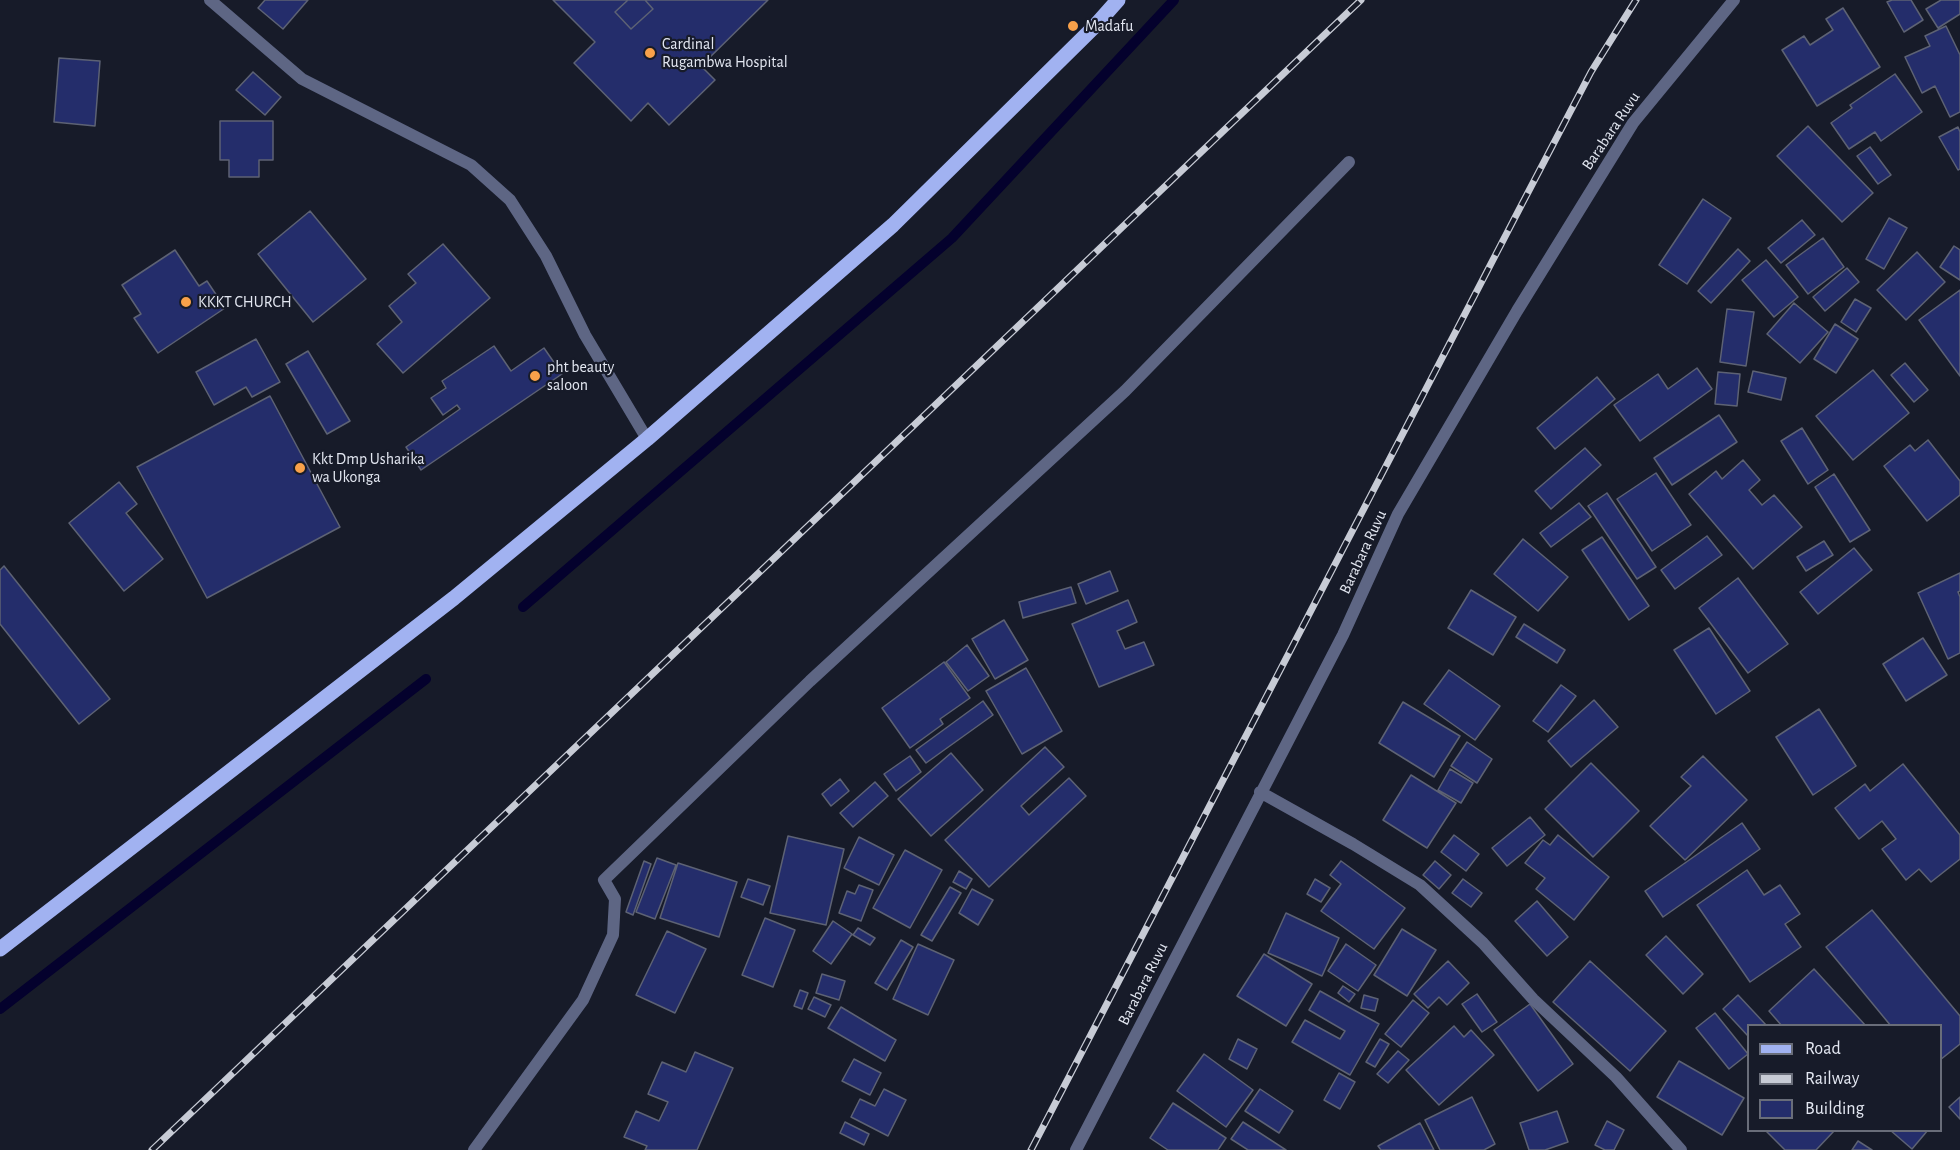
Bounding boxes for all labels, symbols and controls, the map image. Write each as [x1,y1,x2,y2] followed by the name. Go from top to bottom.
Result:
[1085,16,1133,36] place label: Madafu
[1066,19,1080,33] marker: Madafu
[662,34,788,72] place label: Cardinal Rugambwa Hospital
[643,46,657,60] marker: Cardinal Rugambwa Hospital
[1578,88,1644,174] street label: Barabara Ruvu
[198,292,292,312] place label: KKKT CHURCH
[179,295,193,309] marker: KKKT CHURCH
[547,357,614,395] place label: pht beauty saloon
[528,369,542,383] marker: pht beauty saloon
[312,449,425,487] place label: Kkt Dmp Usharika wa Ukonga
[293,461,307,475] marker: Kkt Dmp Usharika wa Ukonga
[1335,507,1391,597] street label: Barabara Ruvu
[1114,939,1172,1029] street label: Barabara Ruvu
[1747,1024,1942,1132] legend
[1805,1040,1841,1058] text: Road
[1805,1070,1859,1088] text: Railway
[1805,1100,1864,1118] text: Building

